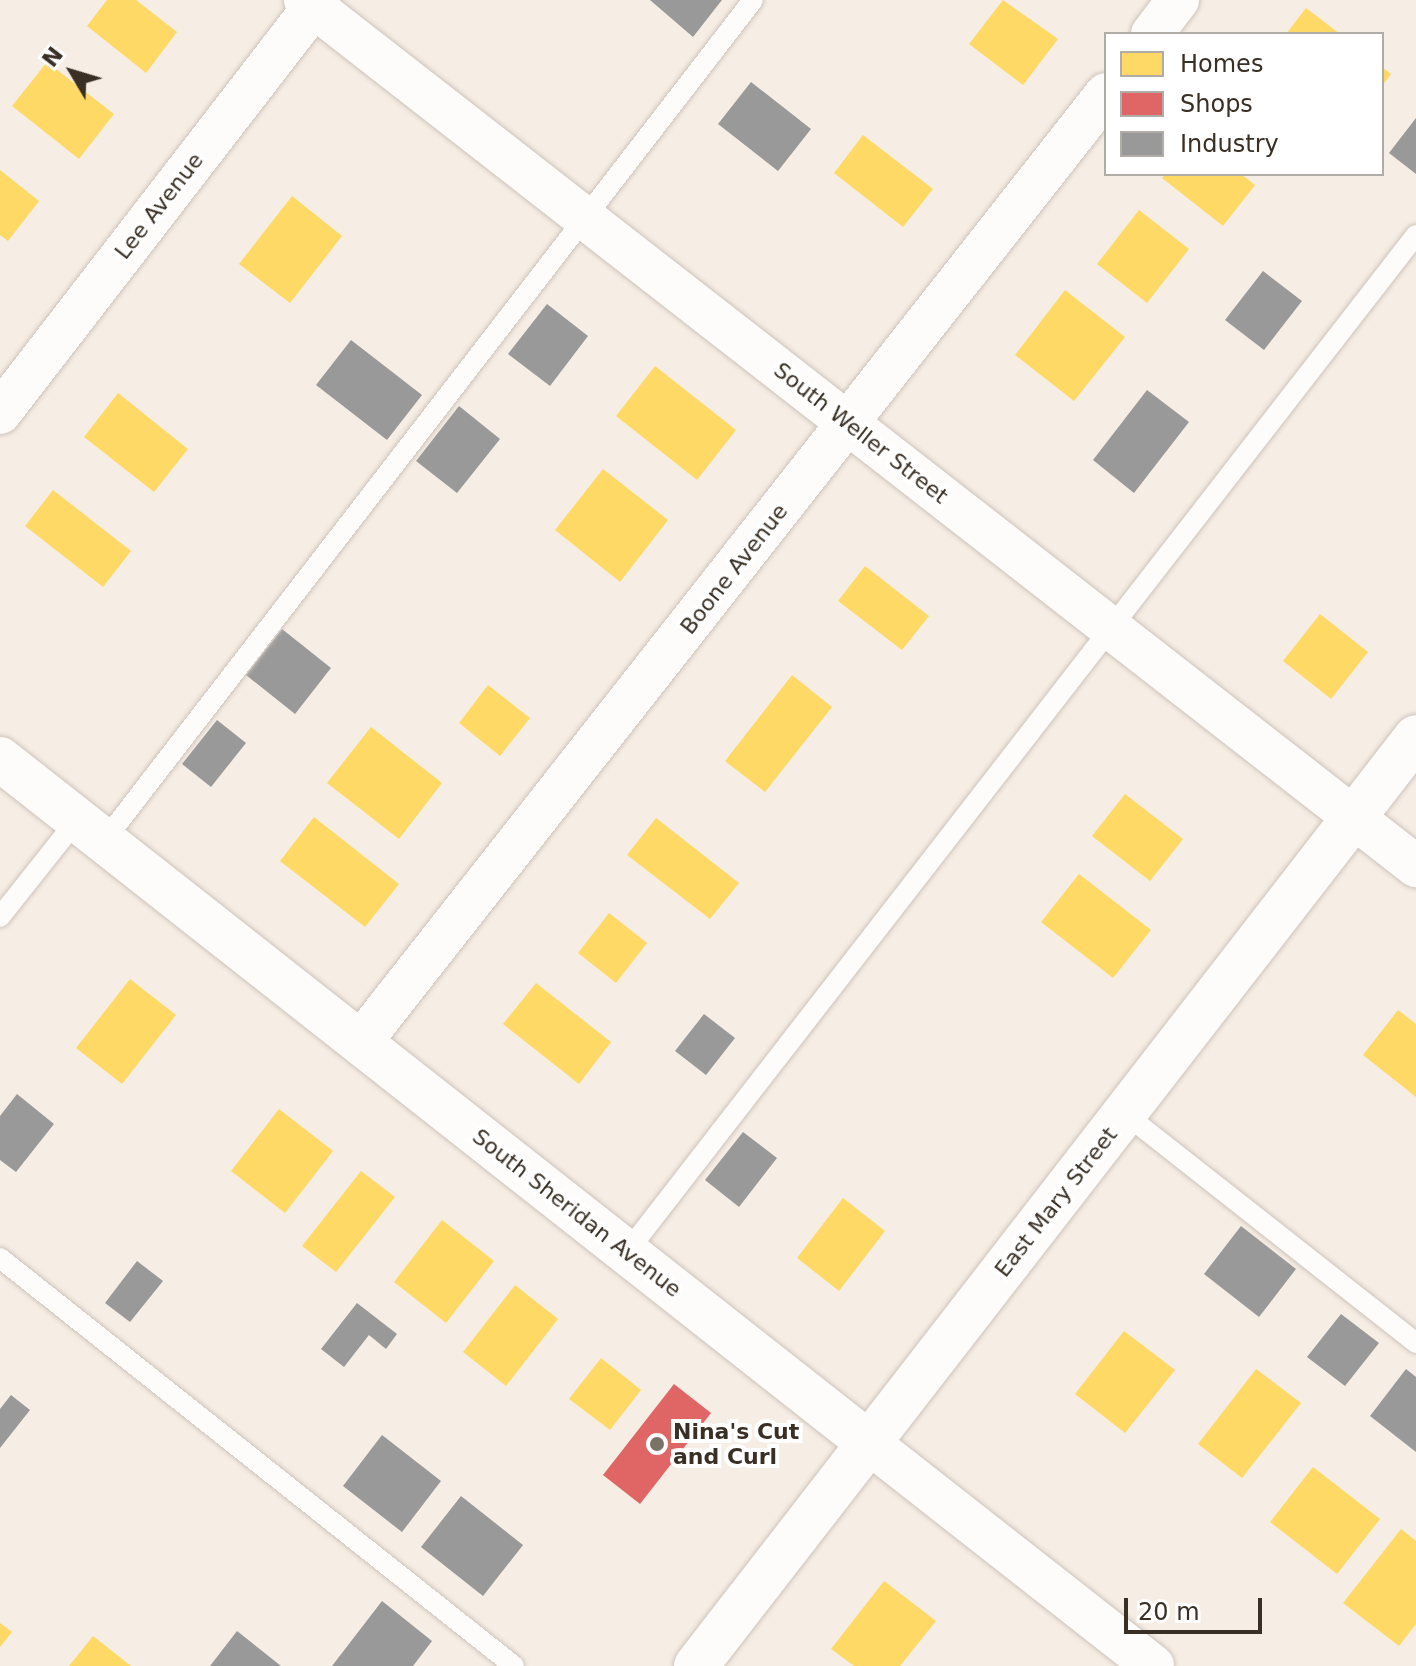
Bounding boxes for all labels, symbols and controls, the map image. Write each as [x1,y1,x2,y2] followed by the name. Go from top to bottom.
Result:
[32,32,112,112] north arrow
[1104,32,1384,176] legend
[37,42,68,72] text: N
[1180,50,1263,78] text: Homes
[1180,90,1253,118] text: Shops
[1180,130,1279,158] text: Industry
[109,148,209,264] street label: Lee Avenue
[769,357,953,509] street label: South Weller Street
[675,499,793,639] street label: Boone Avenue
[989,1122,1123,1282] street label: East Mary Street
[467,1123,687,1303] street label: South Sheridan Avenue
[673,1418,799,1470] place label: Nina's Cut and Curl
[648,1435,666,1453] marker: Nina's Cut and Curl
[1128,1582,1266,1632] scale bar
[1138,1598,1200,1626] text: 20 m

